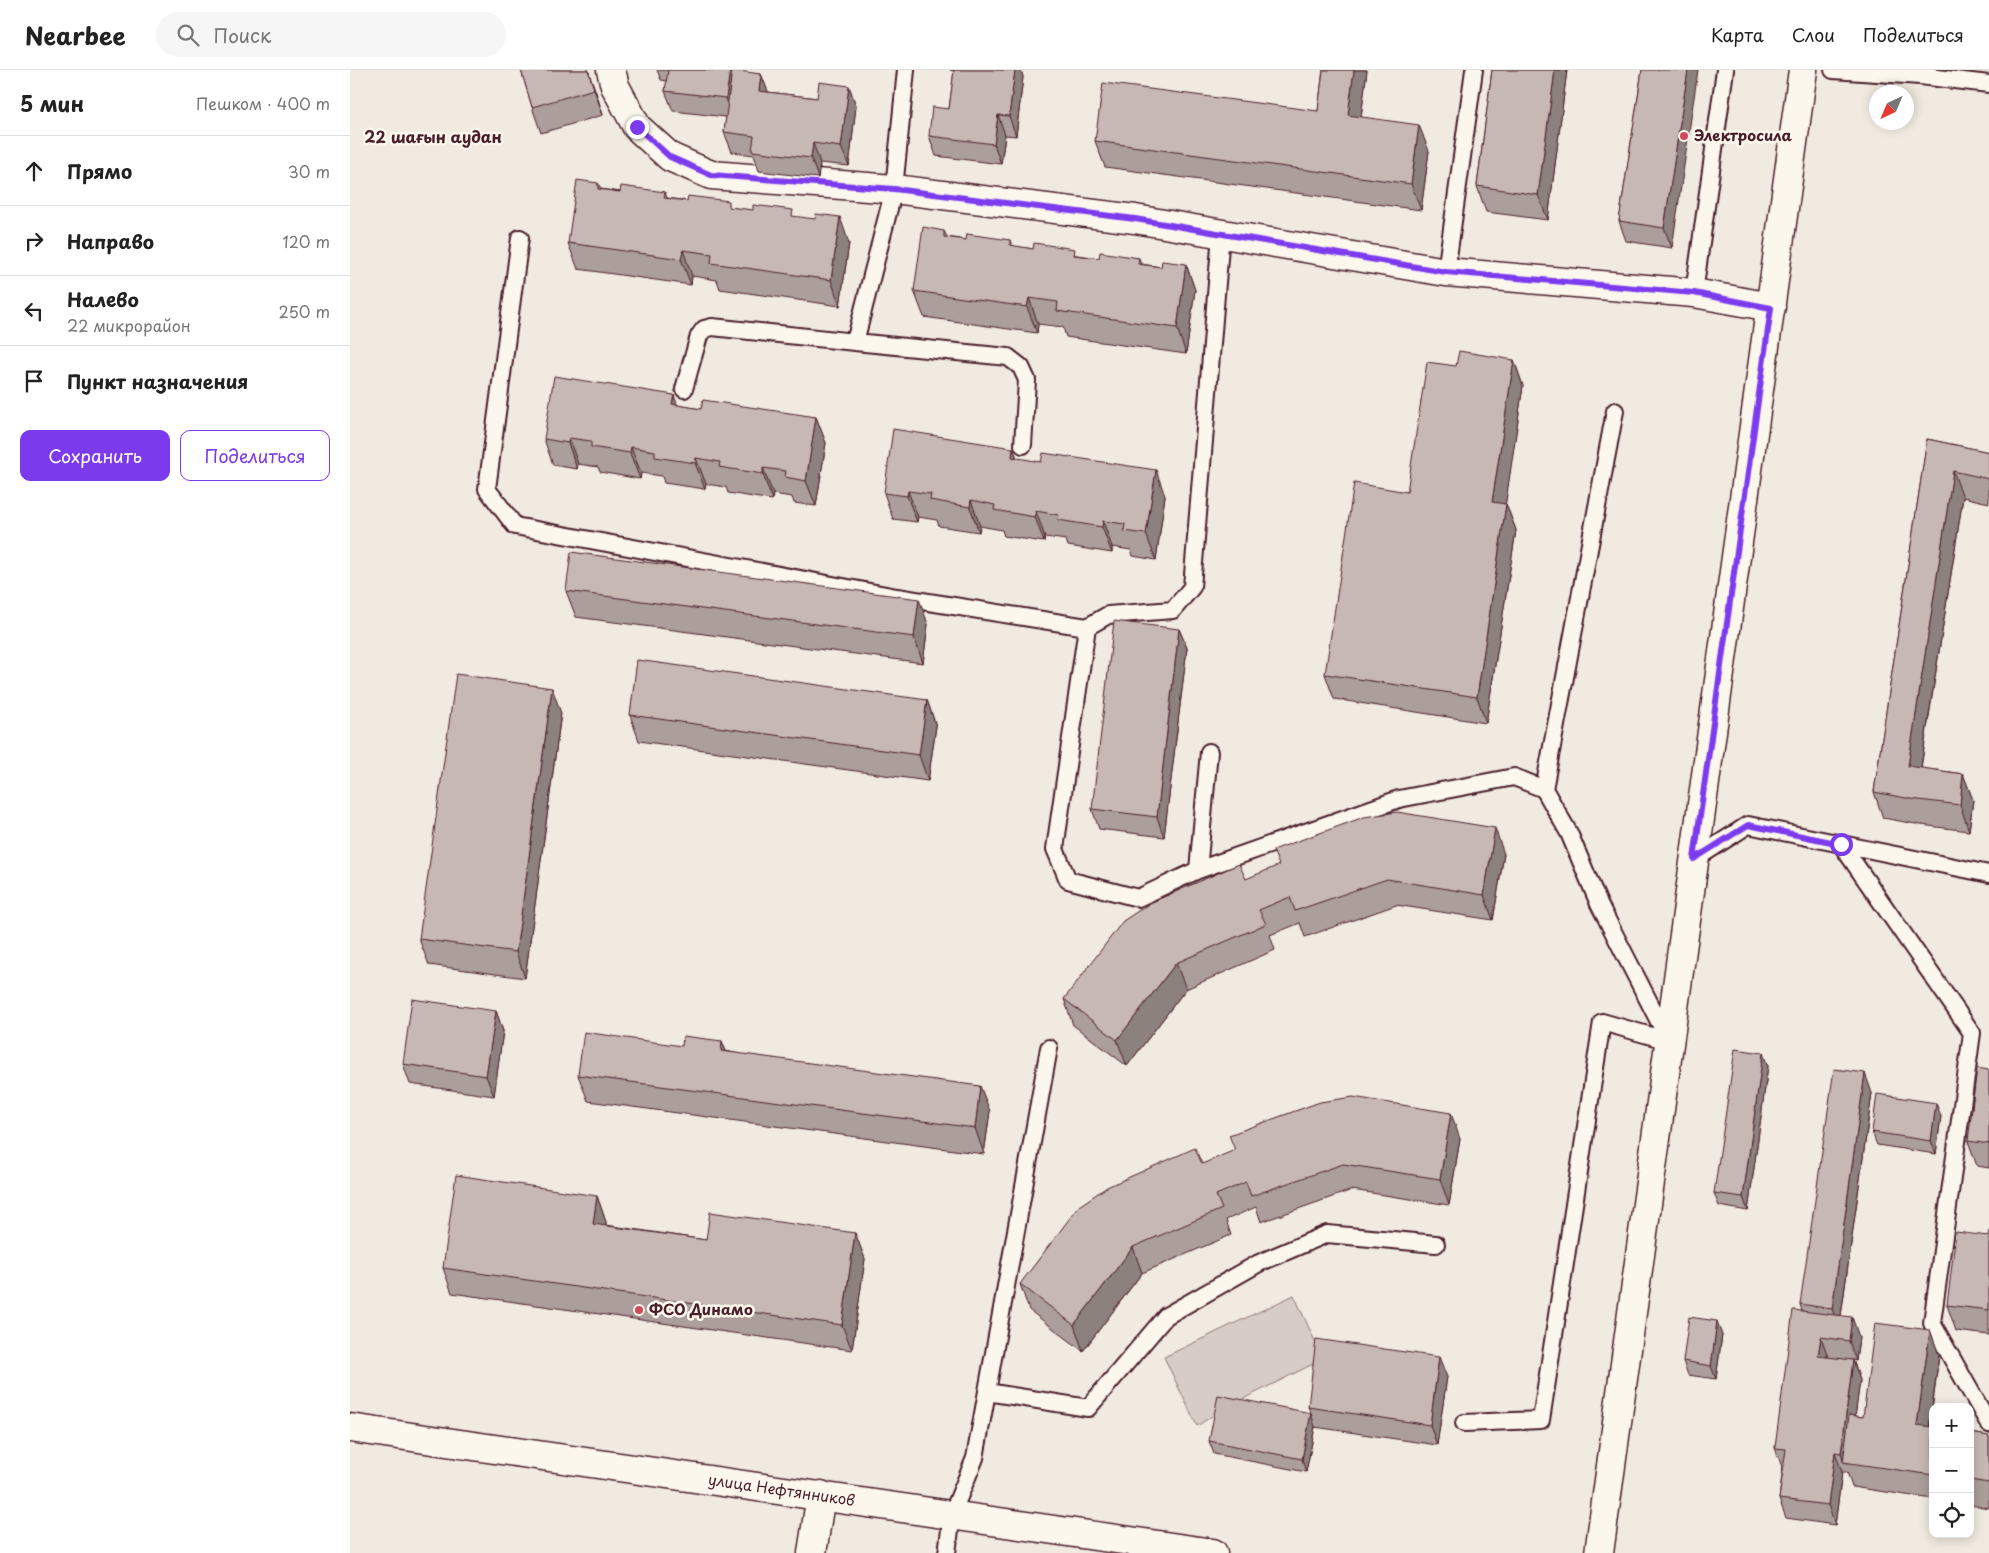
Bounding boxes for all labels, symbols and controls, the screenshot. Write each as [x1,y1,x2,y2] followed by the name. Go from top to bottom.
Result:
[156,12,506,57] search box
[25,17,126,53] text: Nearbee
[174,21,202,49] icon: search
[214,21,271,49] text: Поиск
[1711,21,1764,48] text: Карта
[1792,21,1835,48] text: Слои
[1863,21,1964,48] text: Поделиться
[1869,85,1914,130] north arrow
[20,87,84,119] text: 5 мин
[196,91,330,115] text: Пешком · 400 m
[626,116,649,139] route end
[1694,123,1793,146] place label: Электросила
[364,124,502,148] district label: 22 шағын аудан
[1678,130,1690,142] marker: Электросила
[20,157,48,185] icon: ahead
[67,157,132,185] text: Прямо
[288,159,330,183] text: 30 m
[20,227,48,255] icon: right
[67,227,154,255] text: Направо
[283,229,330,253] text: 120 m
[67,285,139,313] text: Налево
[20,297,48,325] icon: left
[279,299,330,323] text: 250 m
[67,313,191,337] text: 22 микрорайон
[20,367,48,395] icon: arrive
[67,367,248,395] text: Пункт назначения
[20,430,170,481] button: Сохранить
[180,430,330,481] button: Поделиться
[1830,833,1853,856] route start
[649,1297,753,1320] place label: ФСО Динамо
[633,1304,645,1316] marker: ФСО Динамо
[1929,1403,1974,1538] map controls
[1929,1403,1974,1448] button: +
[1929,1448,1974,1493] button: −
[707,1467,857,1511] street label: улица Нефтянников
[1929,1493,1974,1538] button: locate

